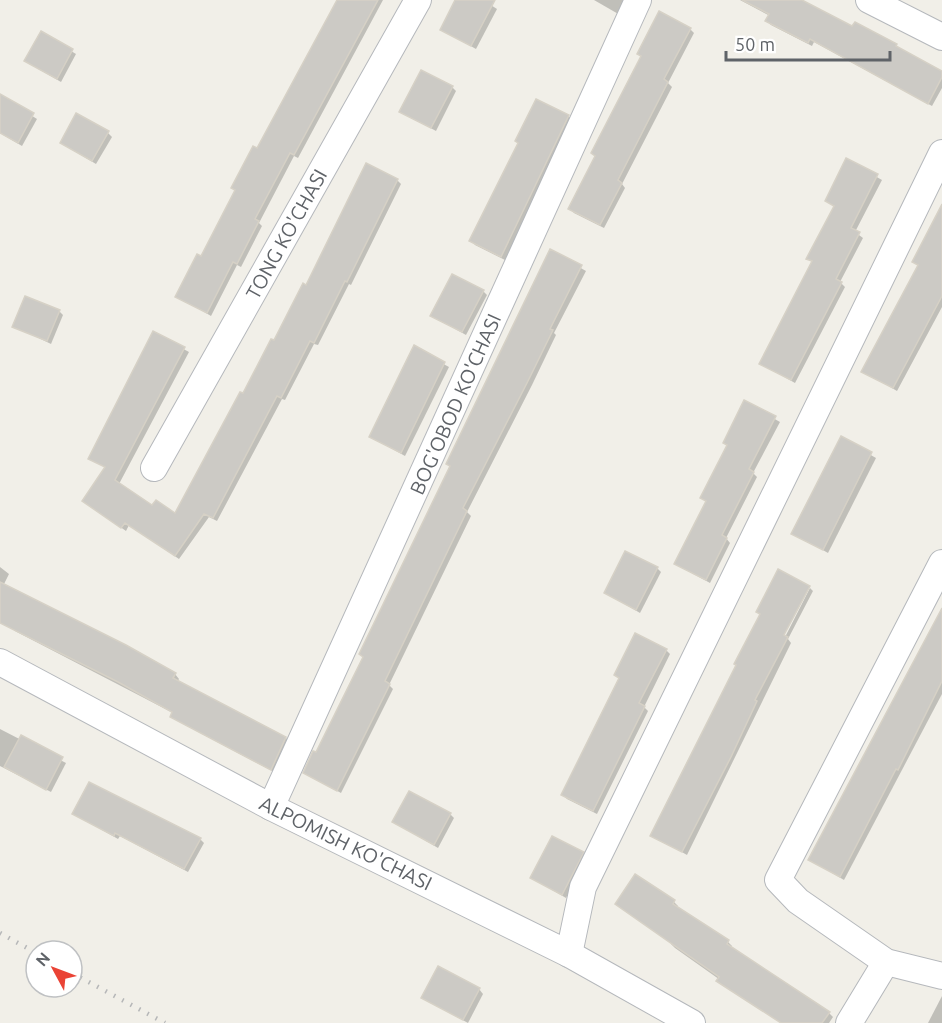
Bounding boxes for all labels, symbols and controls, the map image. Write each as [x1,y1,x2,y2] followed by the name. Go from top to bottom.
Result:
[726,24,890,62] scale bar
[735,34,775,54] text: 50 m
[241,165,331,303] street label: TONG KO'CHASI
[405,310,505,498] street label: BOG'OBOD KO'CHASI
[256,791,436,895] street label: ALPOMISH KO'CHASI
[24,939,84,999] north arrow
[32,949,53,970] text: N

